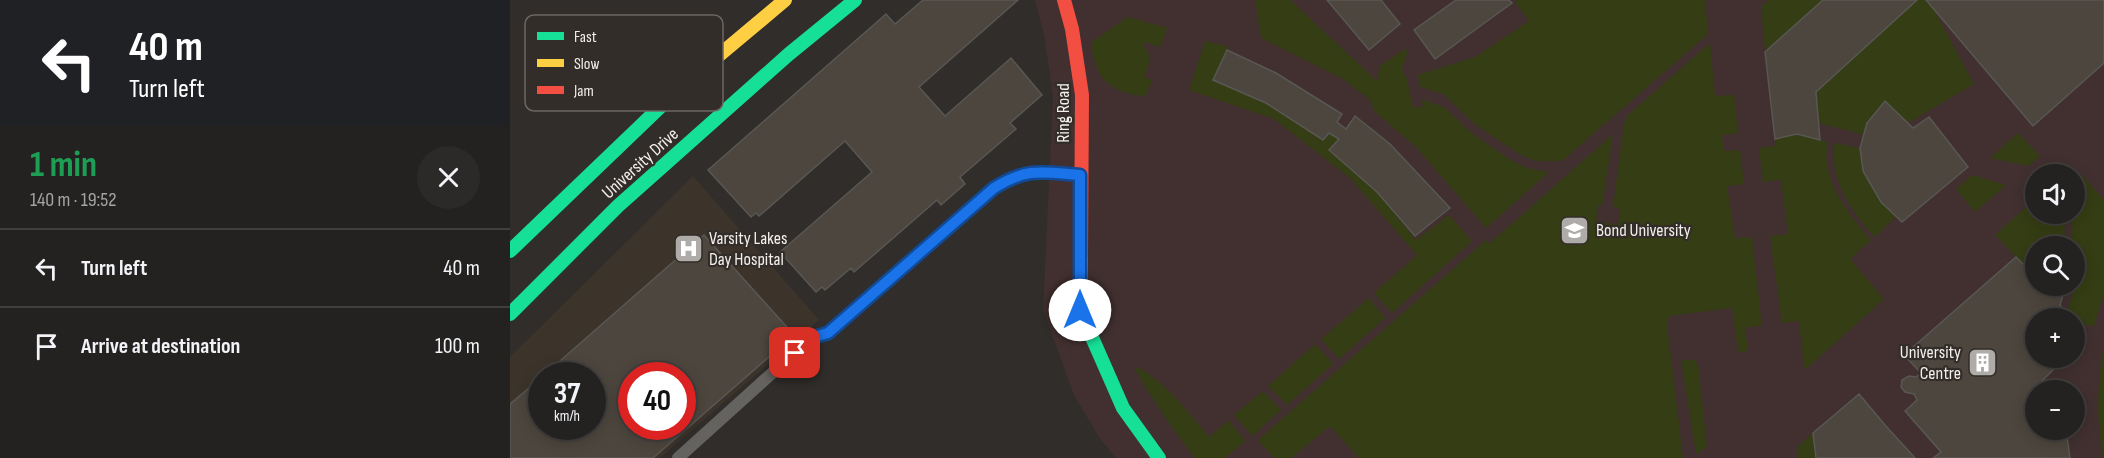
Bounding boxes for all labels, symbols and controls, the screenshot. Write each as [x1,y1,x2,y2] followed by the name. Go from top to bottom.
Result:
[525,15,723,111] legend
[129,22,203,73] text: 40 m
[30,24,108,102] icon: left
[574,28,597,47] text: Fast
[574,55,599,74] text: Slow
[129,73,205,105] text: Turn left
[573,82,594,101] text: Jam
[1053,83,1074,143] street label: Ring Road
[598,124,683,203] street label: University Drive
[30,144,97,187] text: 1 min
[417,146,480,209] button: close
[2025,164,2085,440] map controls
[2025,164,2085,224] button: sound
[30,188,117,212] text: 140 m · 19:52
[1559,214,1591,246] school or university icon: Bond University
[1596,220,1691,241] place label: Bond University
[709,228,787,270] place label: Varsity Lakes Day Hospital
[672,232,704,264] hospital icon: Varsity Lakes Day Hospital
[2025,236,2085,296] button: search
[30,252,63,285] icon: left
[81,255,147,282] text: Turn left
[443,255,480,282] text: 40 m
[1048,278,1112,342] position arrow
[2025,308,2085,368] button: +
[769,327,820,378] pin
[30,330,63,363] icon: arrive
[81,333,240,360] text: Arrive at destination
[435,333,480,360] text: 100 m
[778,336,811,369] icon: arrive
[1900,342,1961,384] place label: University Centre
[1966,346,1998,378] building icon: University Centre
[618,362,696,440] speed limit sign: 40
[554,376,580,412] text: 37
[2025,380,2085,440] button: −
[554,407,580,426] text: km/h

